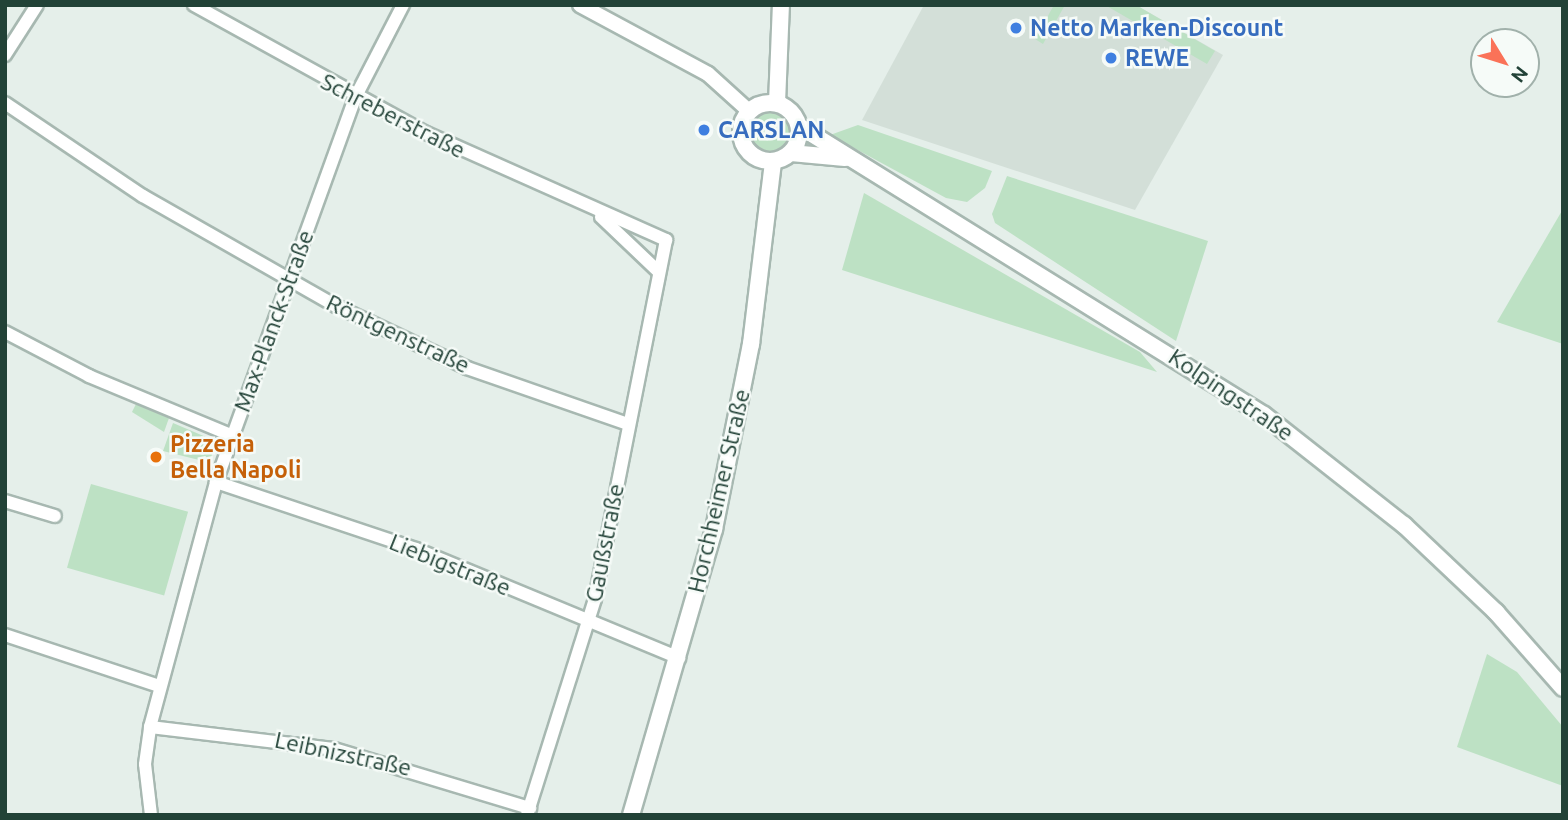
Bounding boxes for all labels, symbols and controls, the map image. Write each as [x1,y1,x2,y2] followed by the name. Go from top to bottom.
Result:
[1030,14,1284,42] place label: Netto Marken-Discount
[1008,20,1024,36] marker: Netto Marken-Discount
[1470,28,1540,98] north arrow
[1125,44,1189,72] place label: REWE
[1103,50,1119,66] marker: REWE
[1507,62,1533,87] text: N
[316,68,470,164] street label: Schreberstraße
[718,116,824,144] place label: CARSLAN
[696,122,712,138] marker: CARSLAN
[228,226,320,416] street label: Max-Planck-Straße
[322,289,474,379] street label: Röntgenstraße
[1163,343,1299,447] street label: Kolpingstraße
[682,386,756,596] street label: Horchheimer Straße
[170,430,301,484] place label: Pizzeria Bella Napoli
[148,449,164,465] marker: Pizzeria Bella Napoli
[580,481,630,605] street label: Gaußstraße
[385,528,515,602] street label: Liebigstraße
[272,726,414,782] street label: Leibnizstraße

